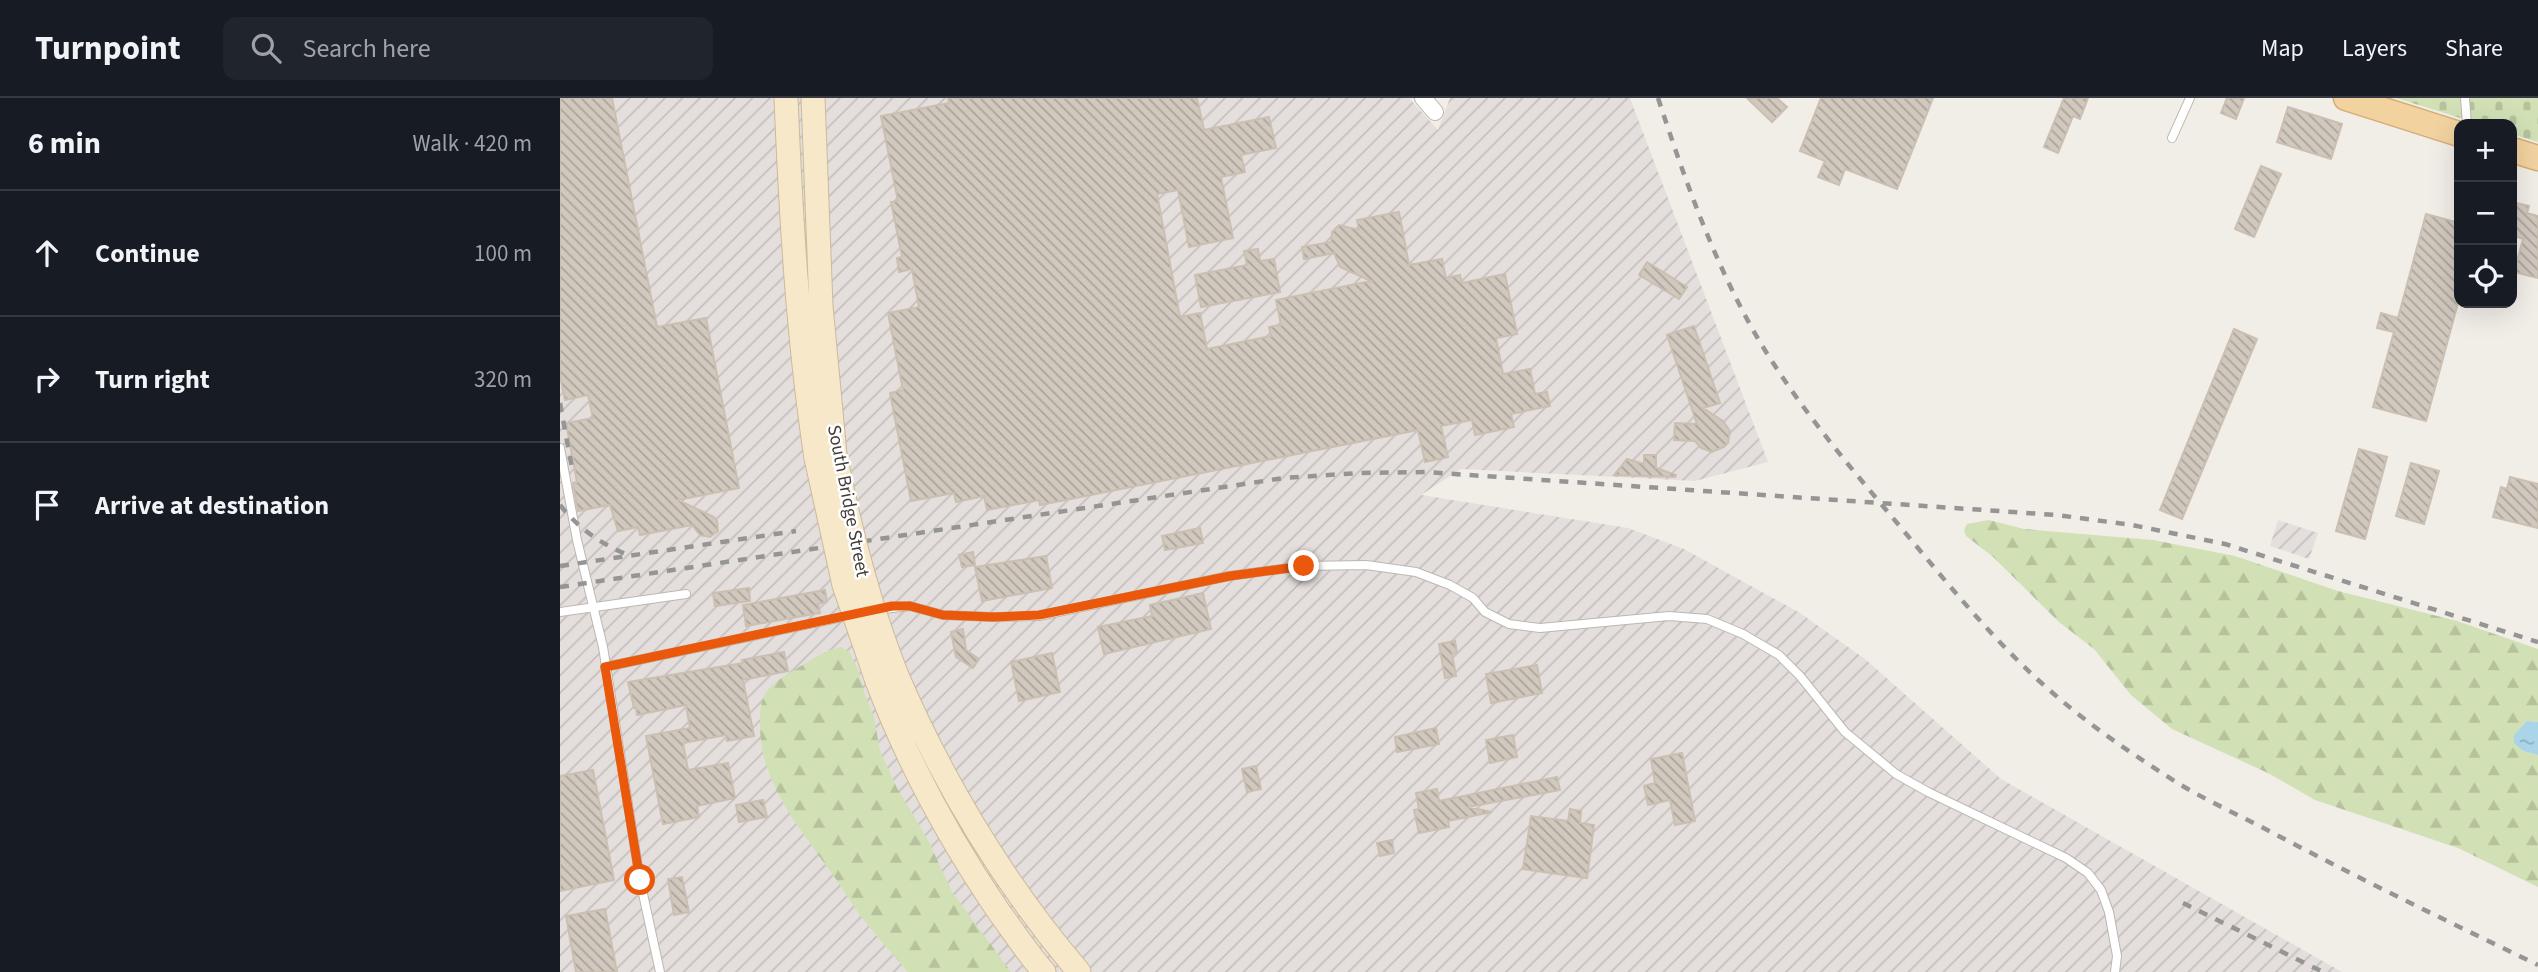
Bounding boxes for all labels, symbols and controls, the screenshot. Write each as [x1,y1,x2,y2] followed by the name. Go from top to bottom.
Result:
[223,17,713,80] search box
[35,25,181,72] text: Turnpoint
[247,29,285,67] icon: search
[303,30,431,67] text: Search here
[2261,31,2304,66] text: Map
[2342,31,2407,66] text: Layers
[2445,31,2503,66] text: Share
[2454,119,2517,308] map controls
[2454,119,2517,182] button: +
[28,122,101,165] text: 6 min
[413,127,532,160] text: Walk · 420 m
[2454,182,2517,245] button: −
[28,234,66,272] icon: ahead
[95,235,200,272] text: Continue
[474,237,532,270] text: 100 m
[2454,245,2517,308] button: locate
[28,360,66,398] icon: right
[95,361,210,398] text: Turn right
[474,363,532,396] text: 320 m
[820,423,876,580] street label: South Bridge Street
[28,486,66,524] icon: arrive
[95,487,329,524] text: Arrive at destination
[1288,550,1319,581] route end
[624,864,655,895] route start

